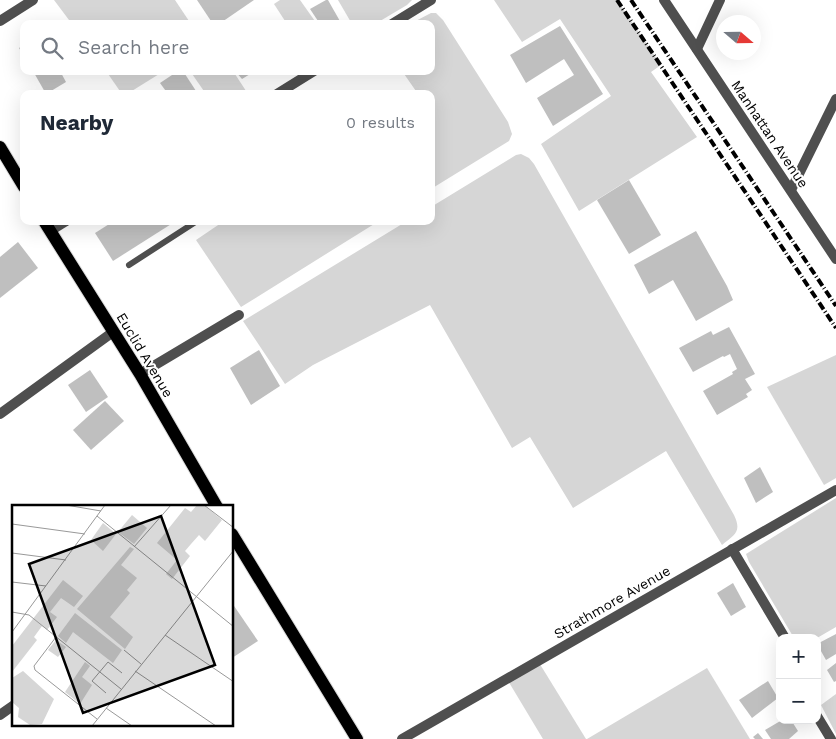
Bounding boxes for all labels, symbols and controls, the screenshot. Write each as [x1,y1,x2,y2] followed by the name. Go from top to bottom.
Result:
[716,15,761,60] north arrow
[20,20,435,75] search box
[38,34,66,62] icon: search
[78,36,189,59] text: Search here
[728,77,812,191] street label: Manhattan Avenue
[40,110,113,135] text: Nearby
[346,113,415,132] text: 0 results
[113,310,177,400] street label: Euclid Avenue
[12,505,234,726] inset map
[551,562,673,642] street label: Strathmore Avenue
[776,634,821,724] map controls
[776,634,821,679] button: +
[776,679,821,724] button: −

